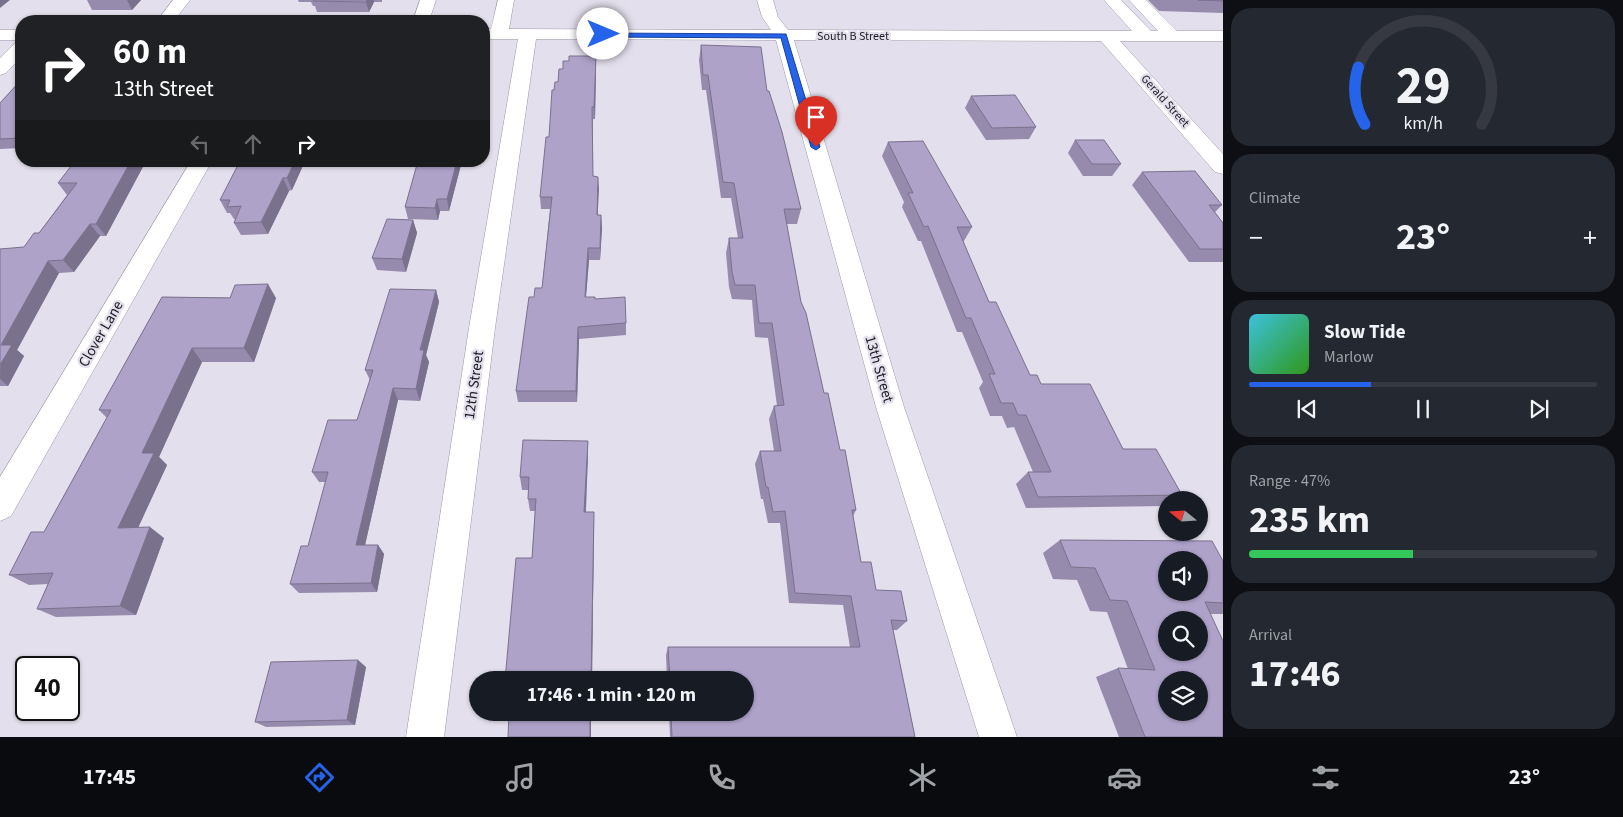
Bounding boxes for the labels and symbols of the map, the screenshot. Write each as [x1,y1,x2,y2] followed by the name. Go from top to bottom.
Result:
[576,7,628,59] position arrow
[817,28,889,45] street label: South B Street
[1137,71,1193,131] street label: Gerald Street
[795,96,837,147] pin
[74,297,128,371] street label: Clover Lane
[859,333,899,405] street label: 13th Street
[459,350,489,420] street label: 12th Street
[1158,491,1208,541] north arrow
[15,656,80,721] speed limit sign: 40

